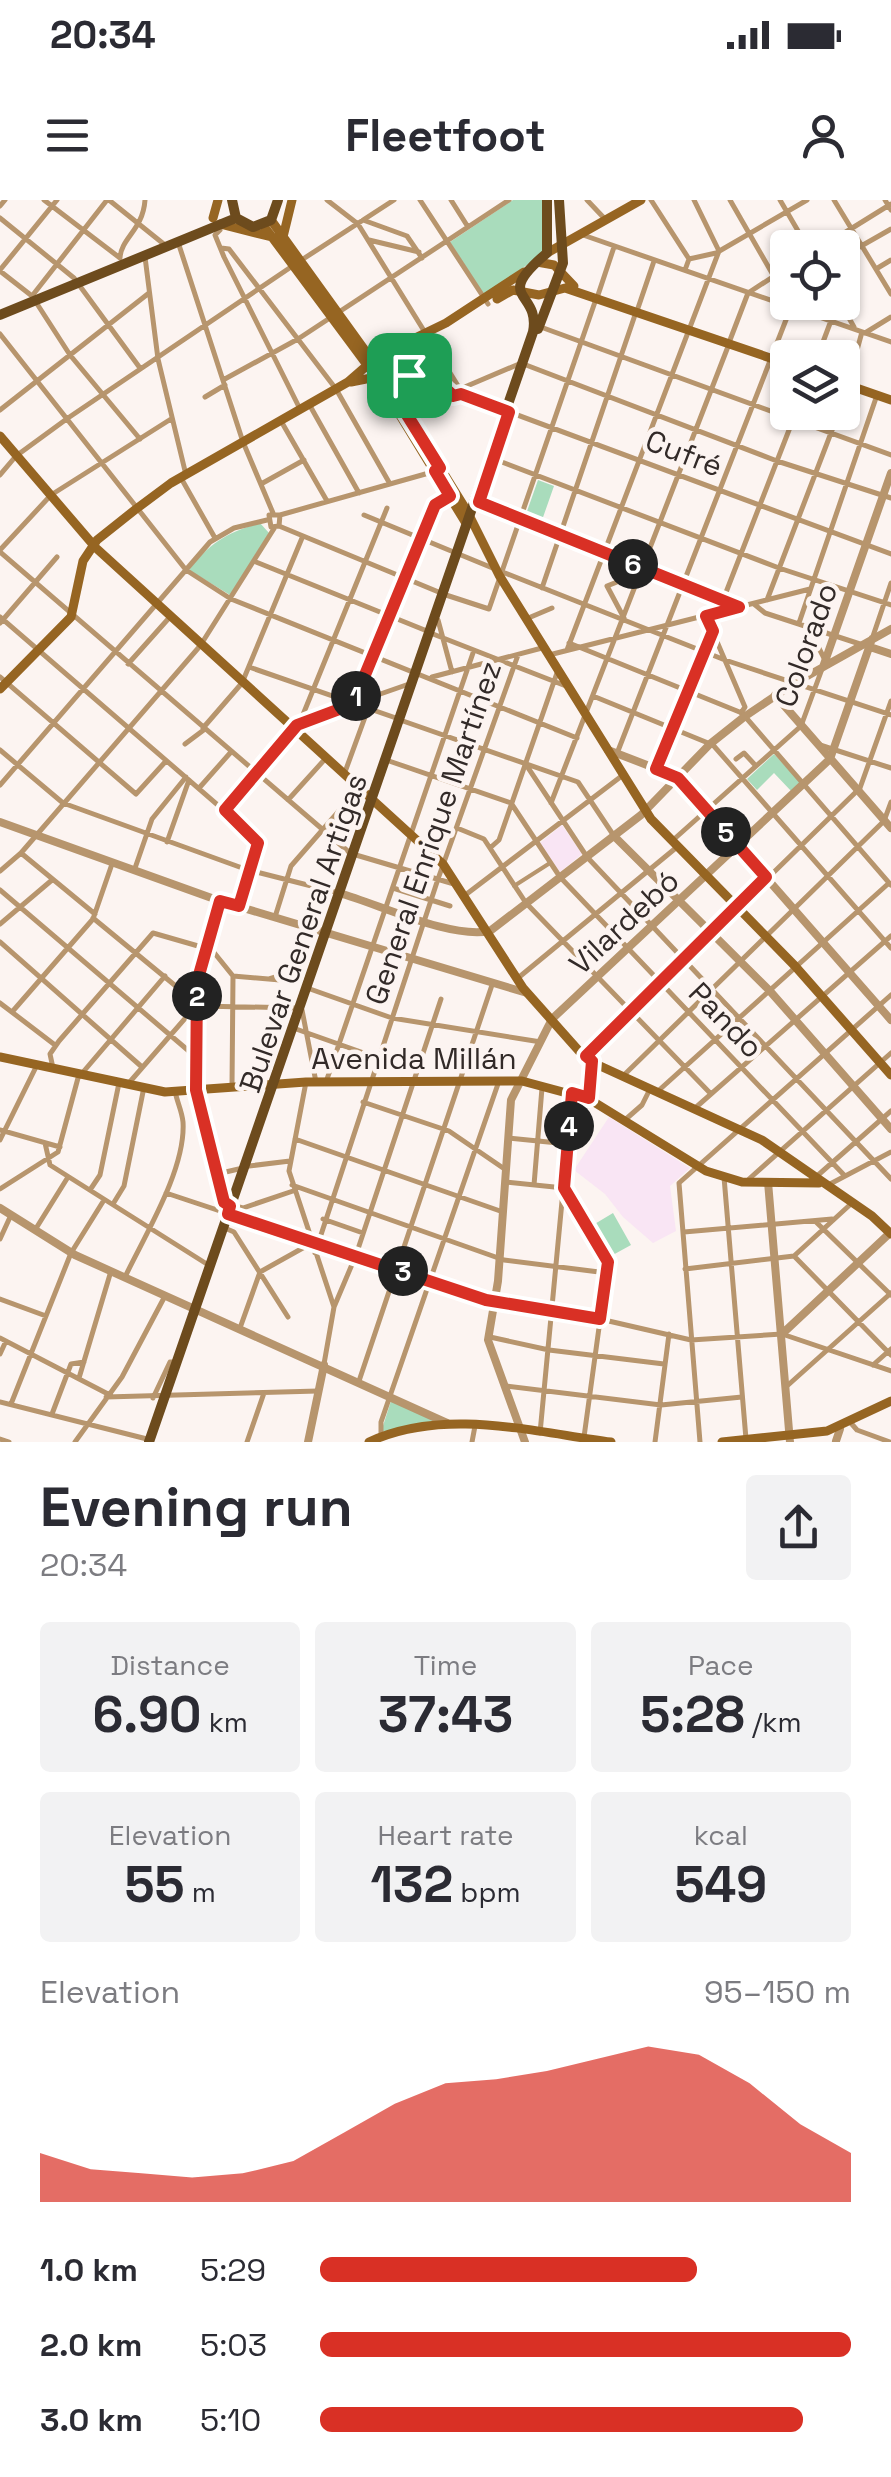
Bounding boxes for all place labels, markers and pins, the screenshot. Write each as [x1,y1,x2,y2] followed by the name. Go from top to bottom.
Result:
[367,333,452,418] pin
[608,539,658,589] pin: 6
[331,671,381,721] pin: 1
[701,807,751,857] pin: 5
[172,971,222,1021] pin: 2
[544,1101,594,1151] pin: 4
[378,1246,428,1296] pin: 3

